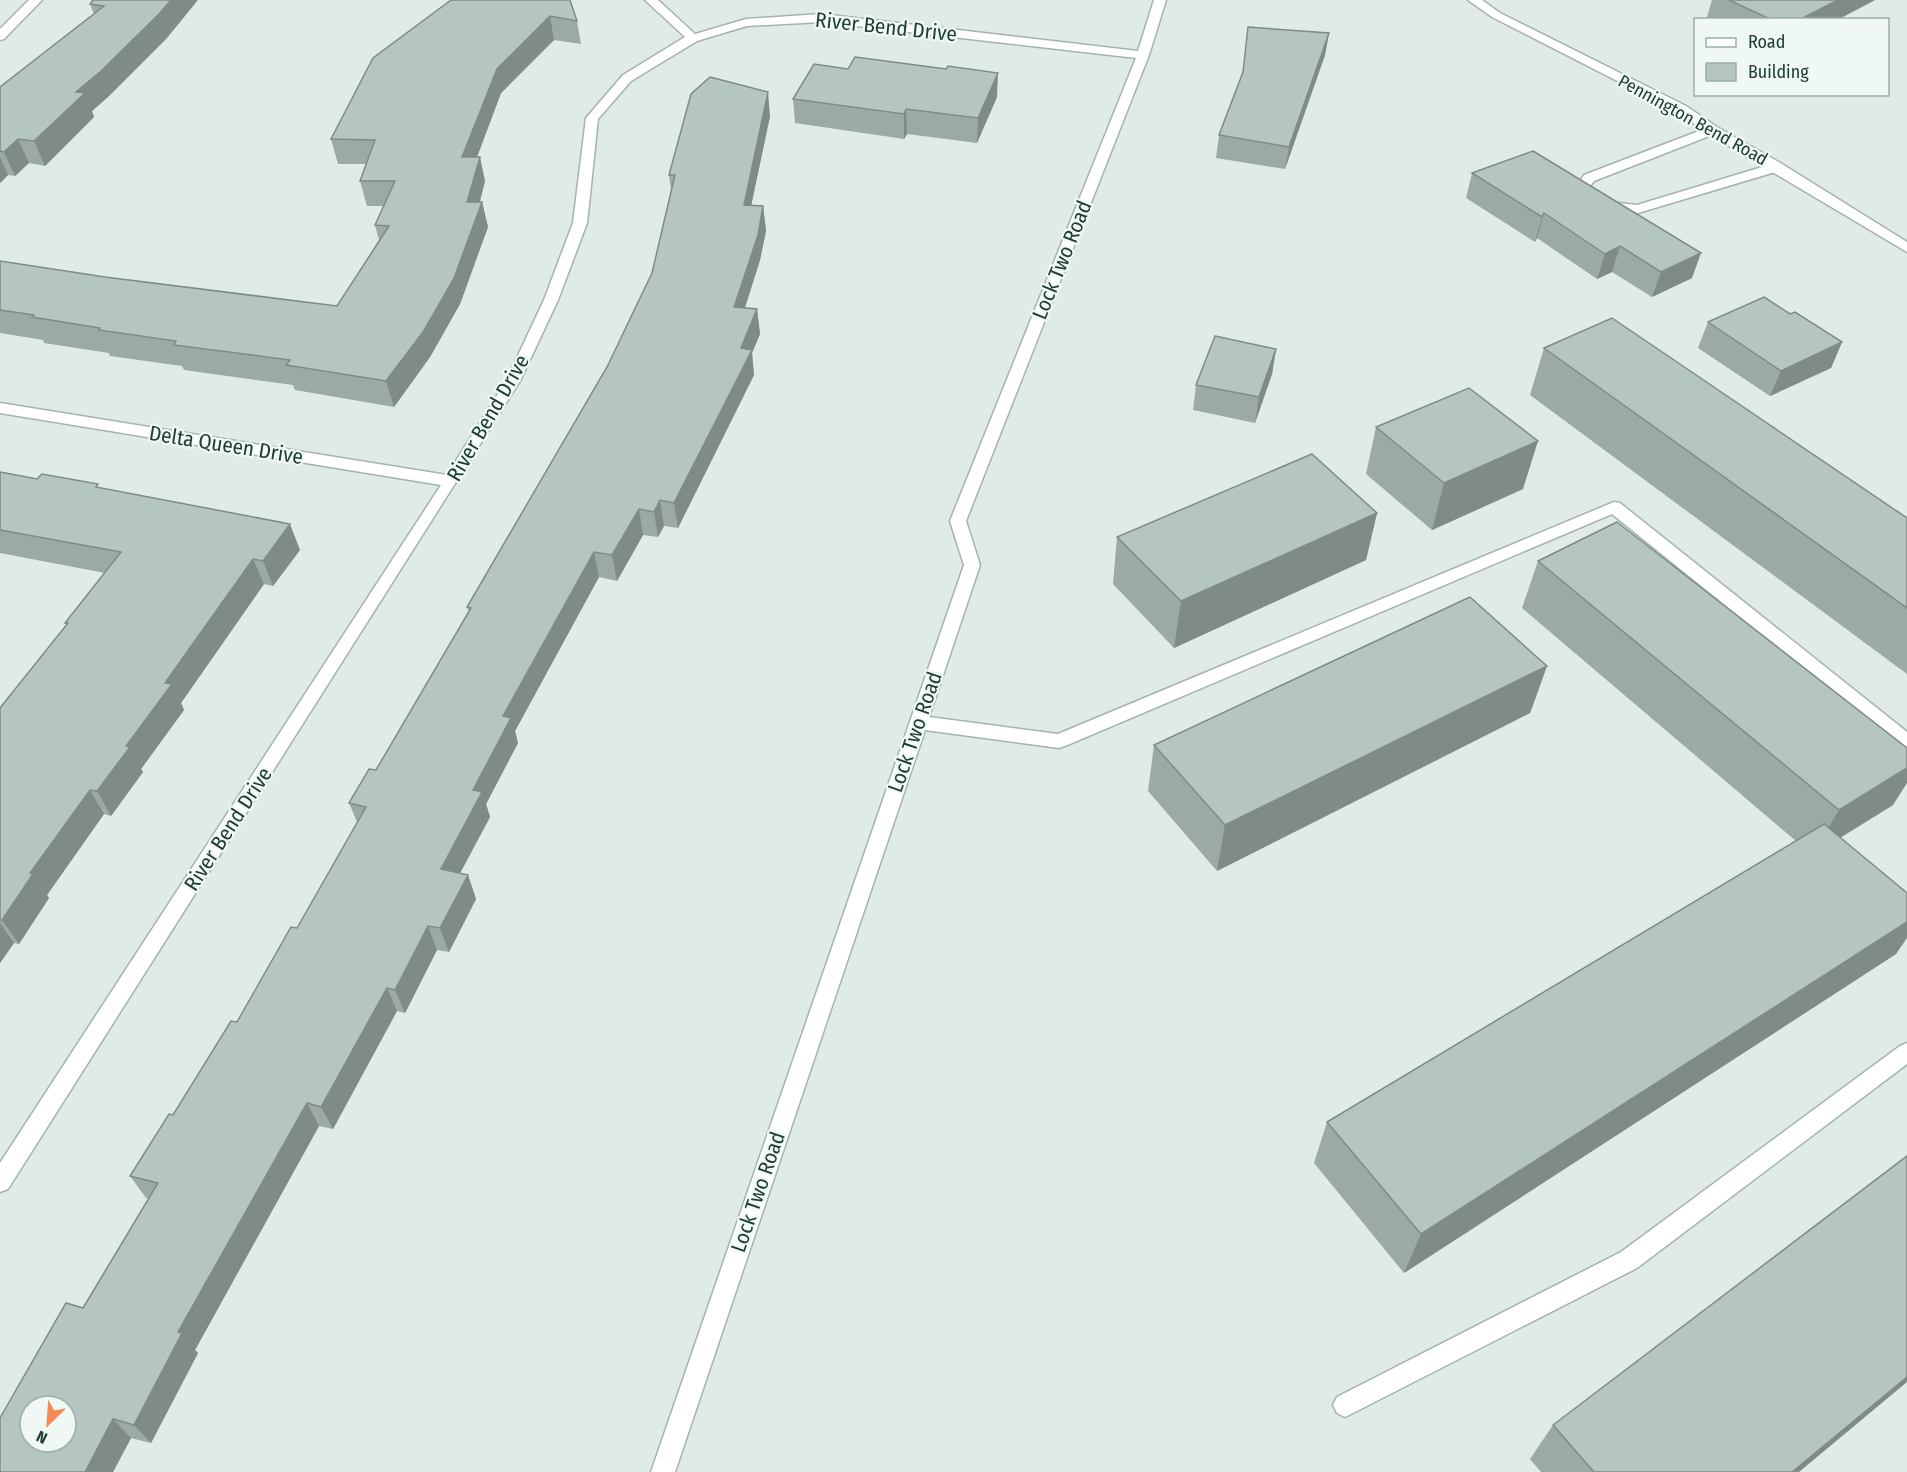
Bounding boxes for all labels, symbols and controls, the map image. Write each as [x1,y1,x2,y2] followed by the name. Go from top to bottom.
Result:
[814,7,958,47] street label: River Bend Drive
[1694,18,1889,96] legend
[1748,31,1785,53] text: Road
[1748,61,1809,83] text: Building
[1614,70,1772,170] street label: Pennington Bend Road
[1026,197,1098,323] street label: Lock Two Road
[441,350,535,486] street label: River Bend Drive
[147,420,305,470] street label: Delta Queen Drive
[882,668,948,796] street label: Lock Two Road
[178,762,278,896] street label: River Bend Drive
[725,1128,791,1256] street label: Lock Two Road
[18,1394,78,1454] north arrow
[34,1427,50,1448] text: N

